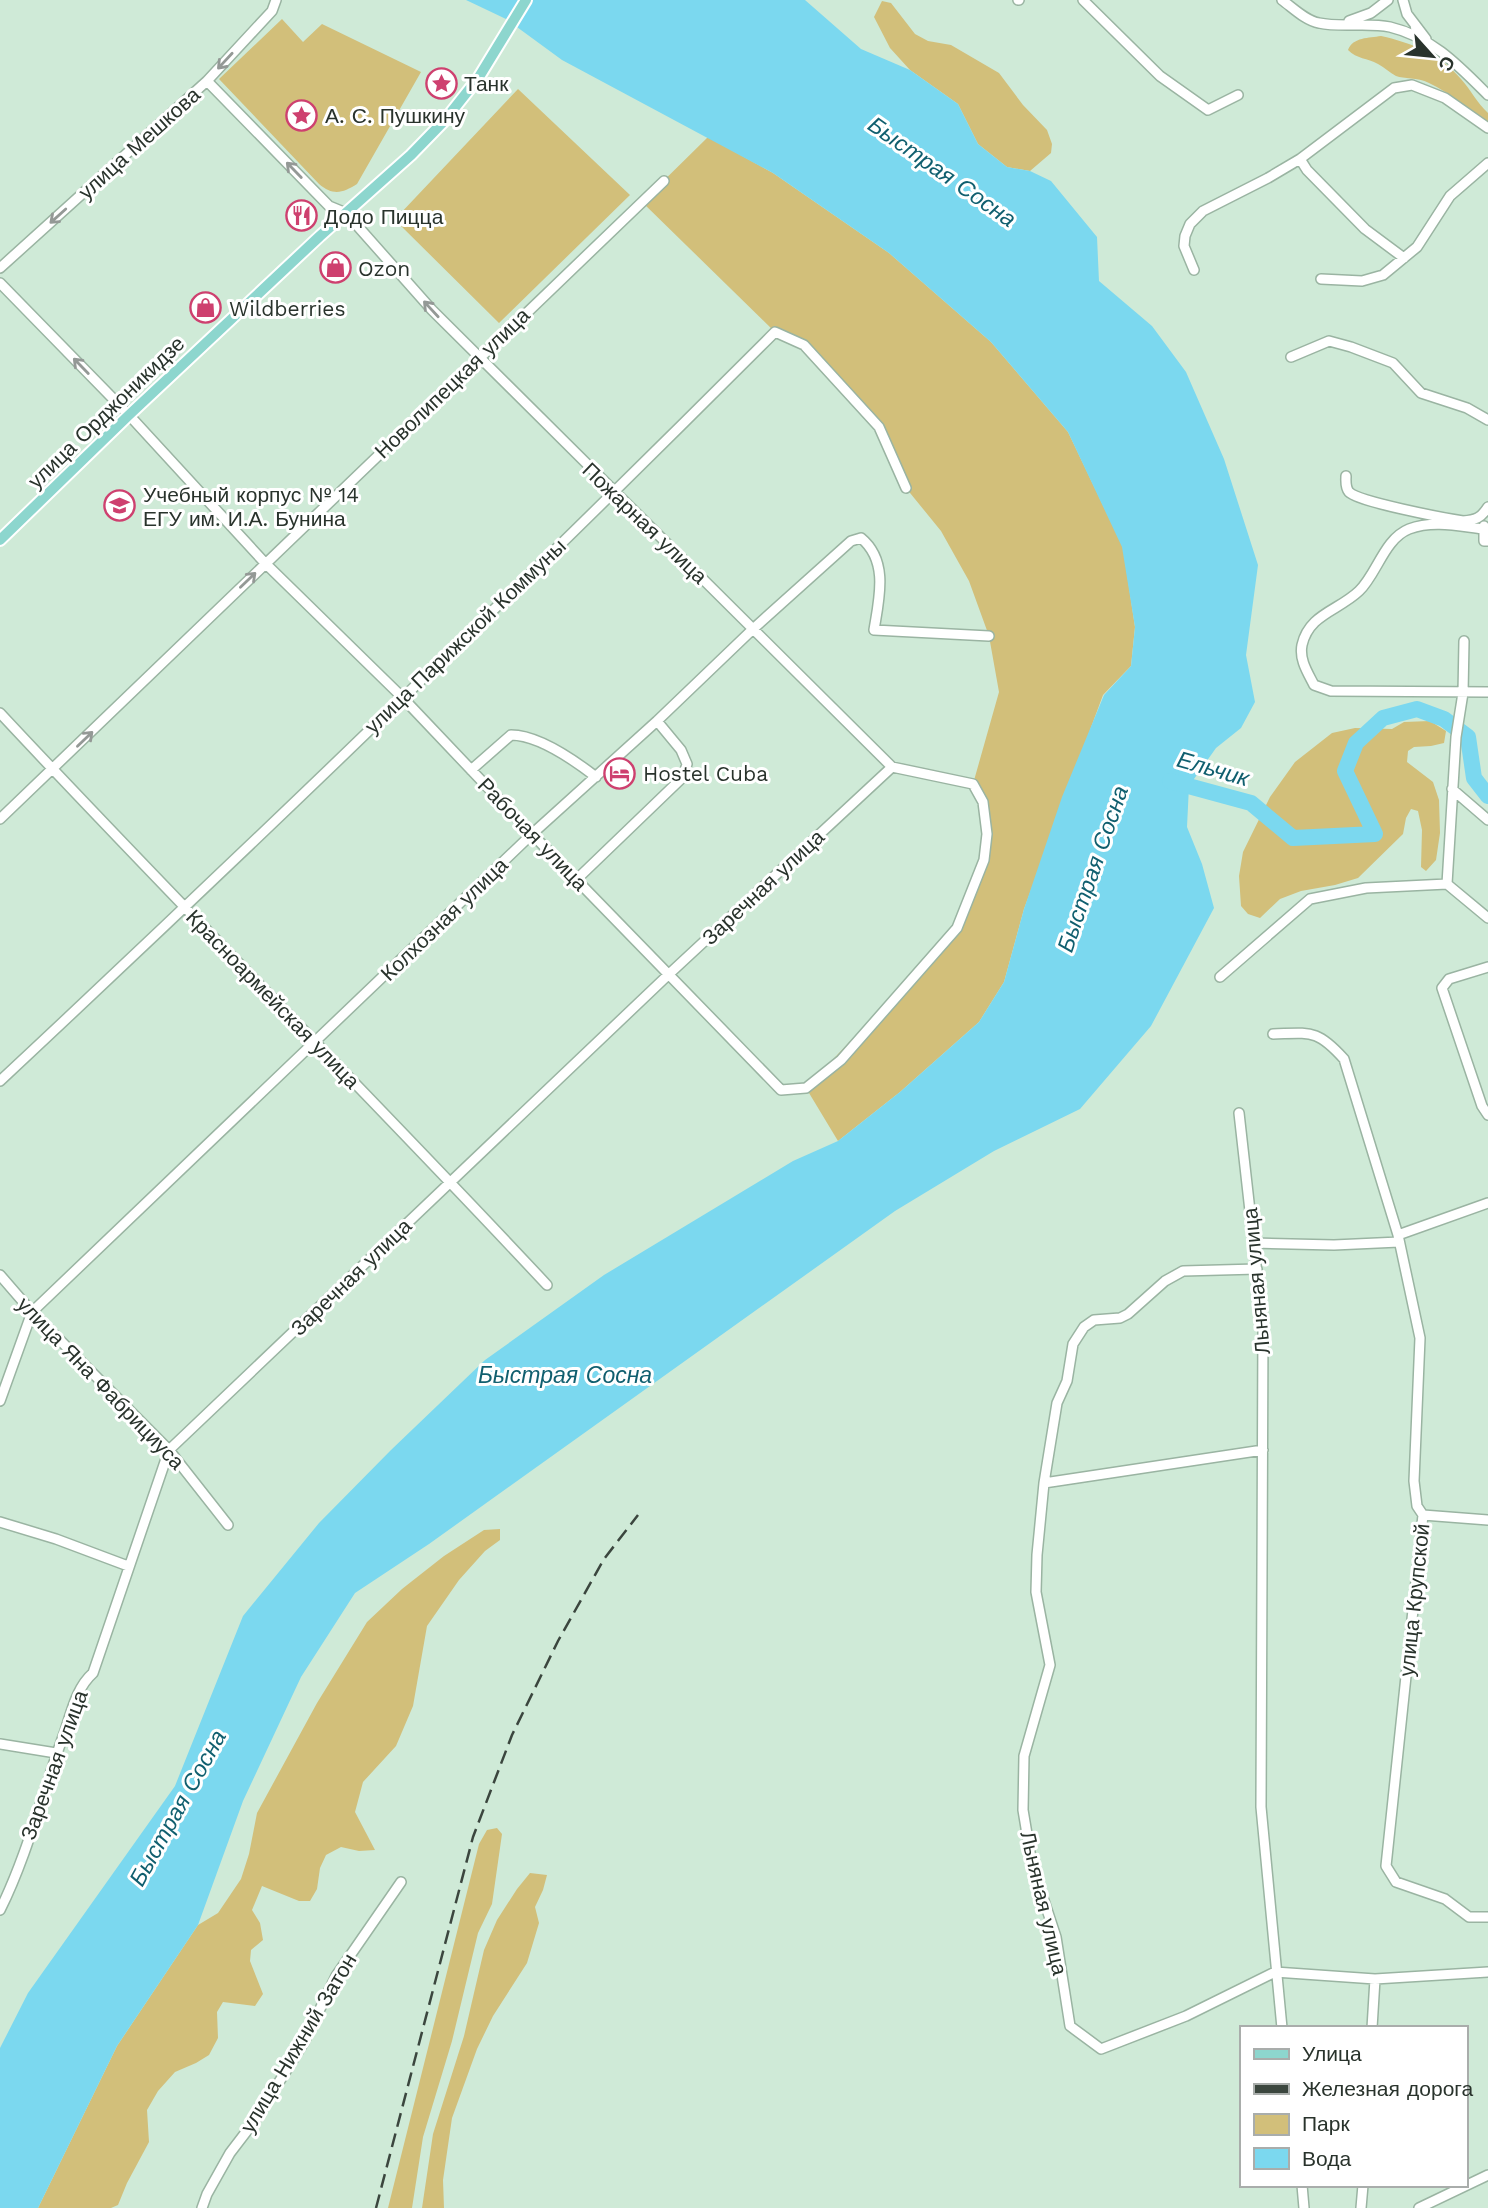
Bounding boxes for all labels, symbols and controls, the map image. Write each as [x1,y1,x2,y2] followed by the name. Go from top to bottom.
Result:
[1397,21,1467,91] north arrow
[217,52,234,69] one-way arrow
[1433,52,1460,75] text: С
[424,66,458,100] place icon: Танк
[464,71,509,96] place label: Танк
[73,82,205,204] street label: улица Мешкова
[285,98,319,132] place icon: А. С. Пушкину
[325,103,466,128] place label: А. С. Пушкину
[863,111,1021,233] water label: Быстрая Сосна
[286,162,303,179] one-way arrow
[284,199,318,233] restaurant icon: Додо Пицца
[324,204,444,229] place label: Додо Пицца
[50,207,67,224] one-way arrow
[318,251,352,285] shop icon: Ozon
[358,256,410,281] place label: Ozon
[189,291,223,325] shop icon: Wildberries
[229,296,346,321] place label: Wildberries
[422,301,439,318] one-way arrow
[369,302,535,463] street label: Новолипецкая улица
[23,331,189,493] street label: улица Орджоникидзе
[73,358,90,375] one-way arrow
[578,457,713,589] street label: Пожарная улица
[143,482,359,531] place label: Учебный корпус № 14 ЕГУ им. И.А. Бунина
[103,489,137,523] school or university icon: Учебный корпус № 14 ЕГУ им. И.А. Бунина
[359,533,571,739] street label: улица Парижской Коммуны
[239,571,256,588] one-way arrow
[76,730,93,747] one-way arrow
[1174,746,1253,792] water label: Ельчик
[603,756,637,790] hotel icon: Hostel Cuba
[643,761,768,786] place label: Hostel Cuba
[473,772,593,896] street label: Рабочая улица
[1052,782,1134,956] water label: Быстрая Сосна
[697,824,829,950] street label: Заречная улица
[375,852,513,986] street label: Колхозная улица
[181,904,365,1094] street label: Красноармейская улица
[1237,1206,1275,1355] street label: Льняная улица
[286,1213,417,1341] street label: Заречная улица
[12,1292,190,1475] street label: улица Яна Фабрициуса
[478,1362,652,1389] water label: Быстрая Сосна
[1394,1522,1434,1678] street label: улица Крупской
[15,1686,93,1843] street label: Заречная улица
[124,1725,232,1891] water label: Быстрая Сосна
[1015,1828,1073,1978] street label: Льняная улица
[235,1949,361,2137] street label: улица Нижний Затон
[1240,2026,1467,2187] legend
[1302,2041,1362,2066] text: Улица
[1302,2076,1474,2101] text: Железная дорога
[1302,2111,1350,2136] text: Парк
[1302,2146,1351,2171] text: Вода

